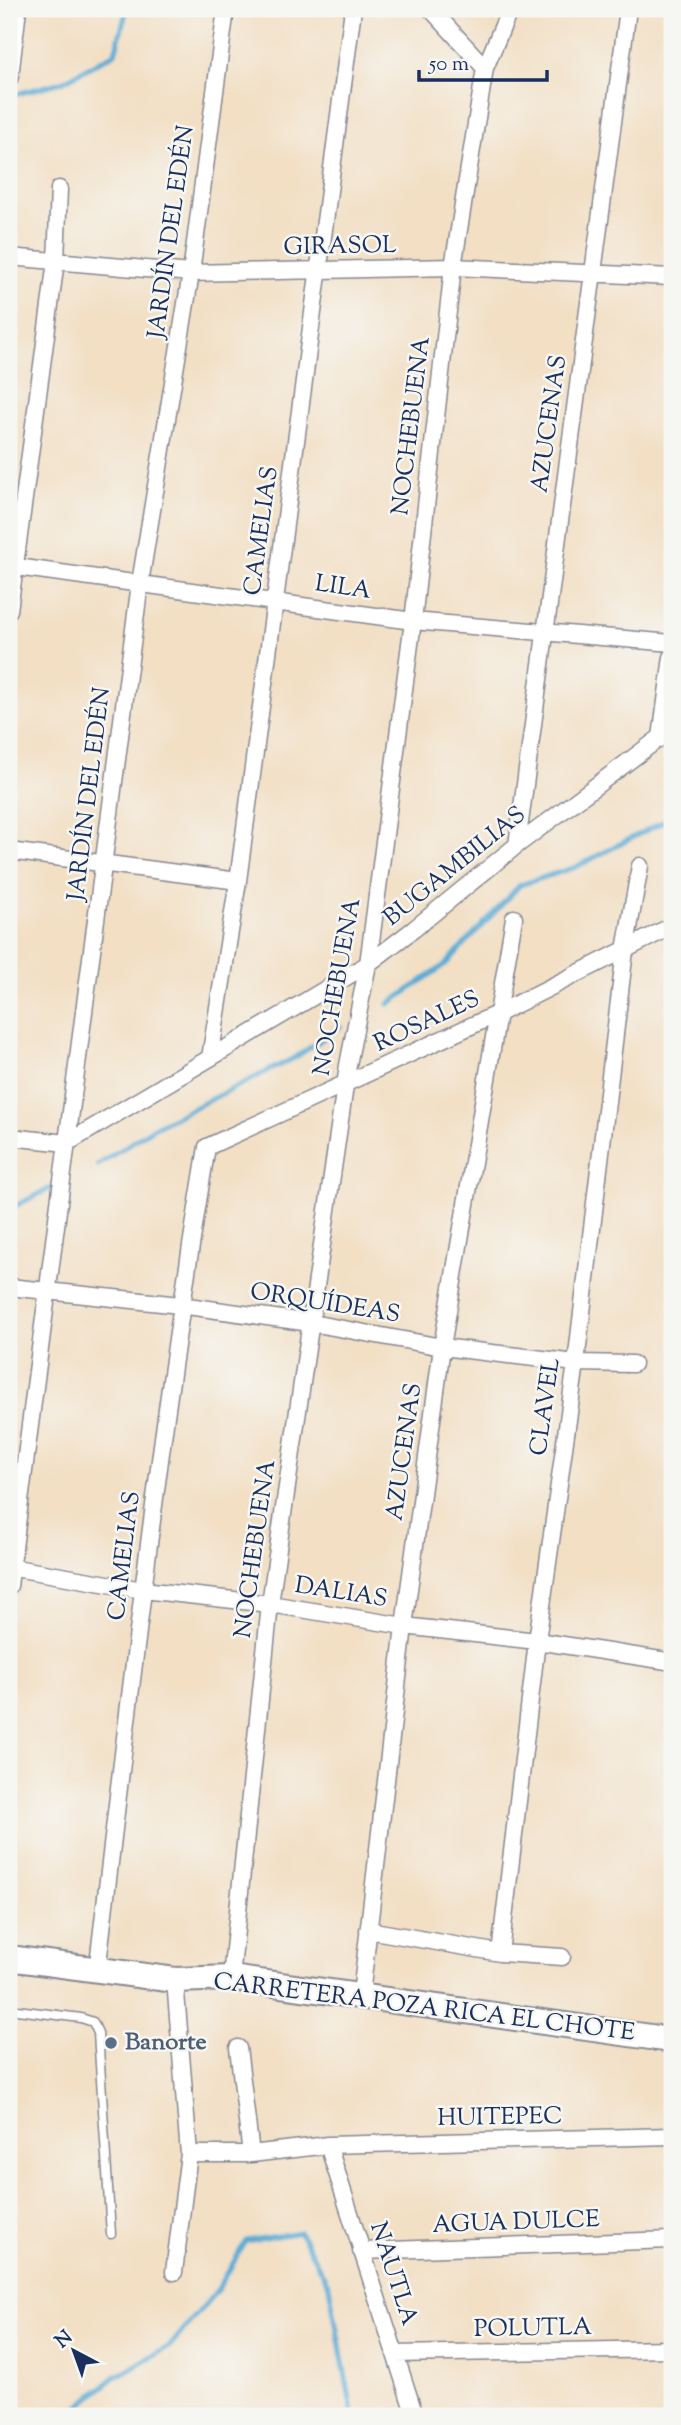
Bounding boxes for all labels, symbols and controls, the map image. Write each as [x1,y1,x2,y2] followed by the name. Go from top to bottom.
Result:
[419,38,546,82] scale bar
[428,50,469,80] text: 50 m
[140,123,204,343] street label: JARDÍN DEL EDÉN
[283,229,397,265] street label: GIRASOL
[384,334,440,517] street label: NOCHEBUENA
[524,353,576,495] street label: AZUCENAS
[236,464,288,598] street label: CAMELIAS
[313,567,374,609] street label: LILA
[60,685,120,905] street label: JARDÍN DEL EDÉN
[376,799,534,935] street label: BUGAMBILIAS
[306,895,370,1079] street label: NOCHEBUENA
[368,983,486,1061] street label: ROSALES
[248,1275,402,1333] street label: ORQUÍDEAS
[522,1356,570,1458] street label: CLAVEL
[379,1381,431,1523] street label: AZUCENAS
[227,1457,285,1640] street label: NOCHEBUENA
[100,1489,150,1623] street label: CAMELIAS
[292,1569,390,1617] street label: DALIAS
[211,1965,637,2051] street label: CARRETERA POZA RICA EL CHOTE
[125,2026,207,2060] place label: Banorte
[103,2035,119,2051] marker: Banorte
[437,2100,563,2136] street label: HUITEPEC
[432,2203,601,2243] street label: AGUA DULCE
[360,2218,426,2331] street label: NAUTLA
[474,2311,593,2347] street label: POLUTLA
[38,2316,108,2386] north arrow
[50,2325,79,2355] text: N

